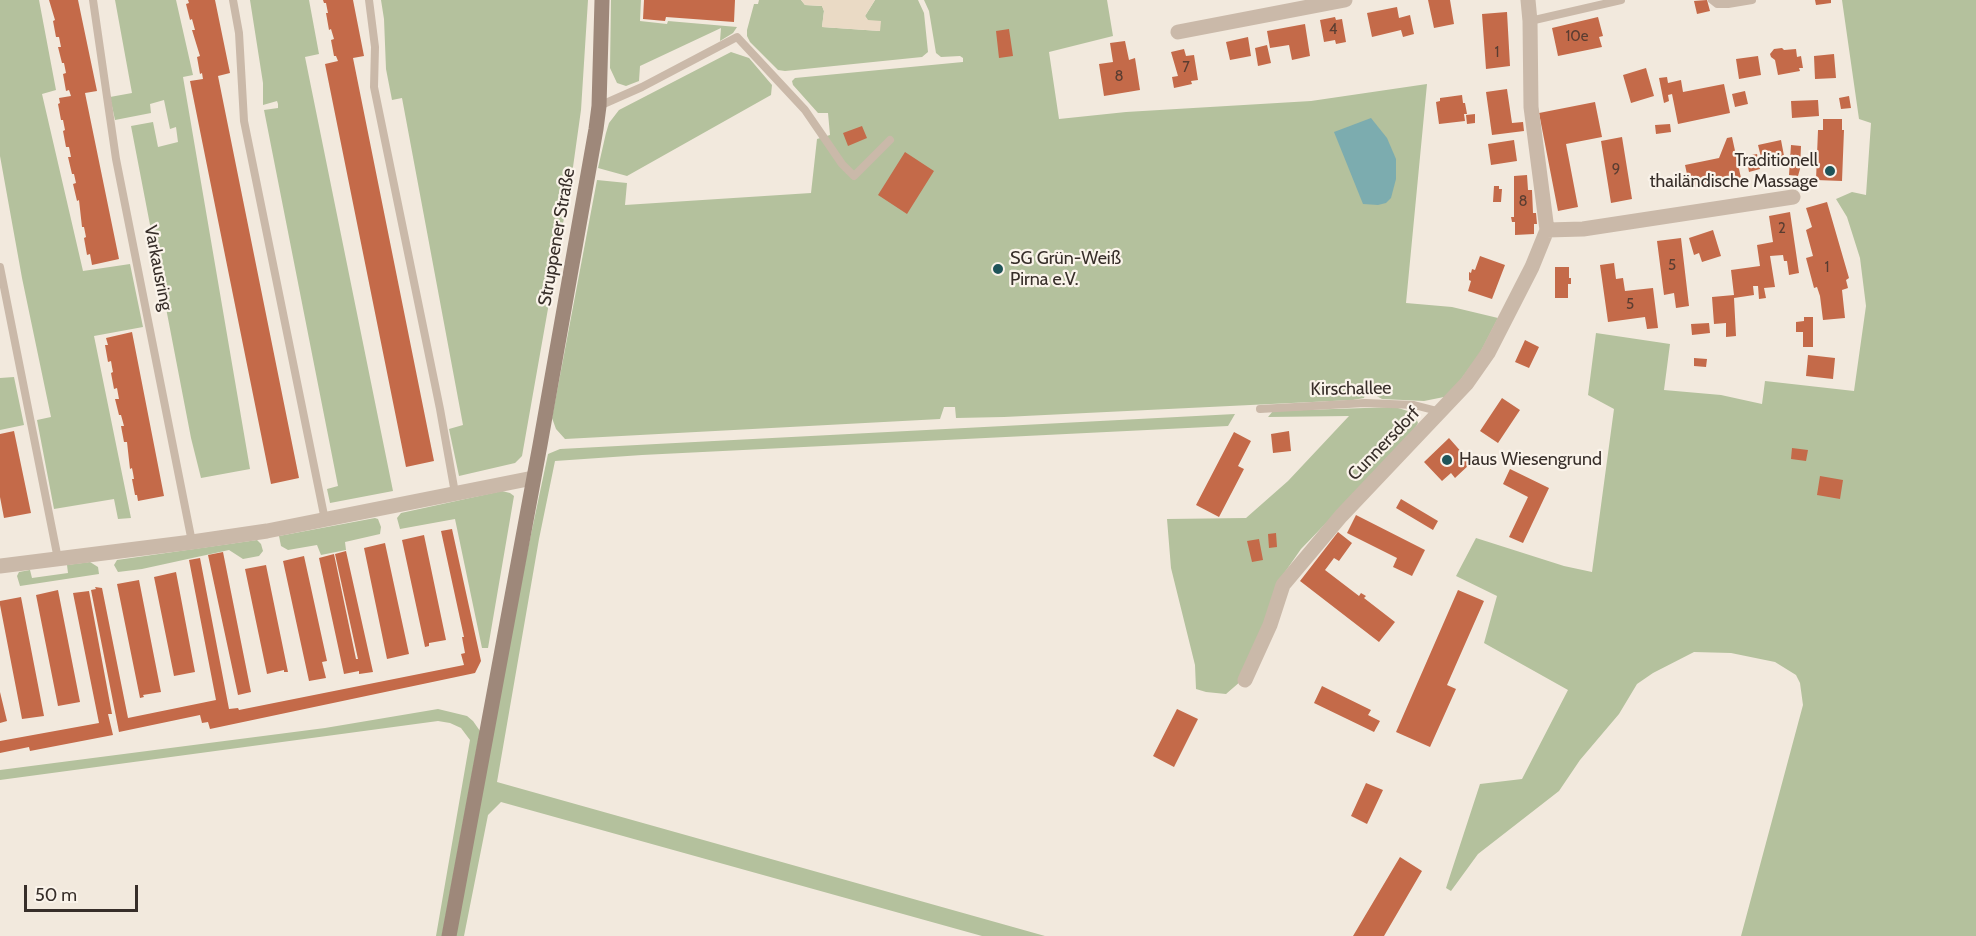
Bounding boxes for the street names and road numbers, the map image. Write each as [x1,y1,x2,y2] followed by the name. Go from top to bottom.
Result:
[534,166,580,308] street label: Struppener Straße
[139,223,177,313] street label: Varkausring
[1310,377,1392,401] street label: Kirschallee
[1343,403,1425,485] street label: Cunnersdorf

